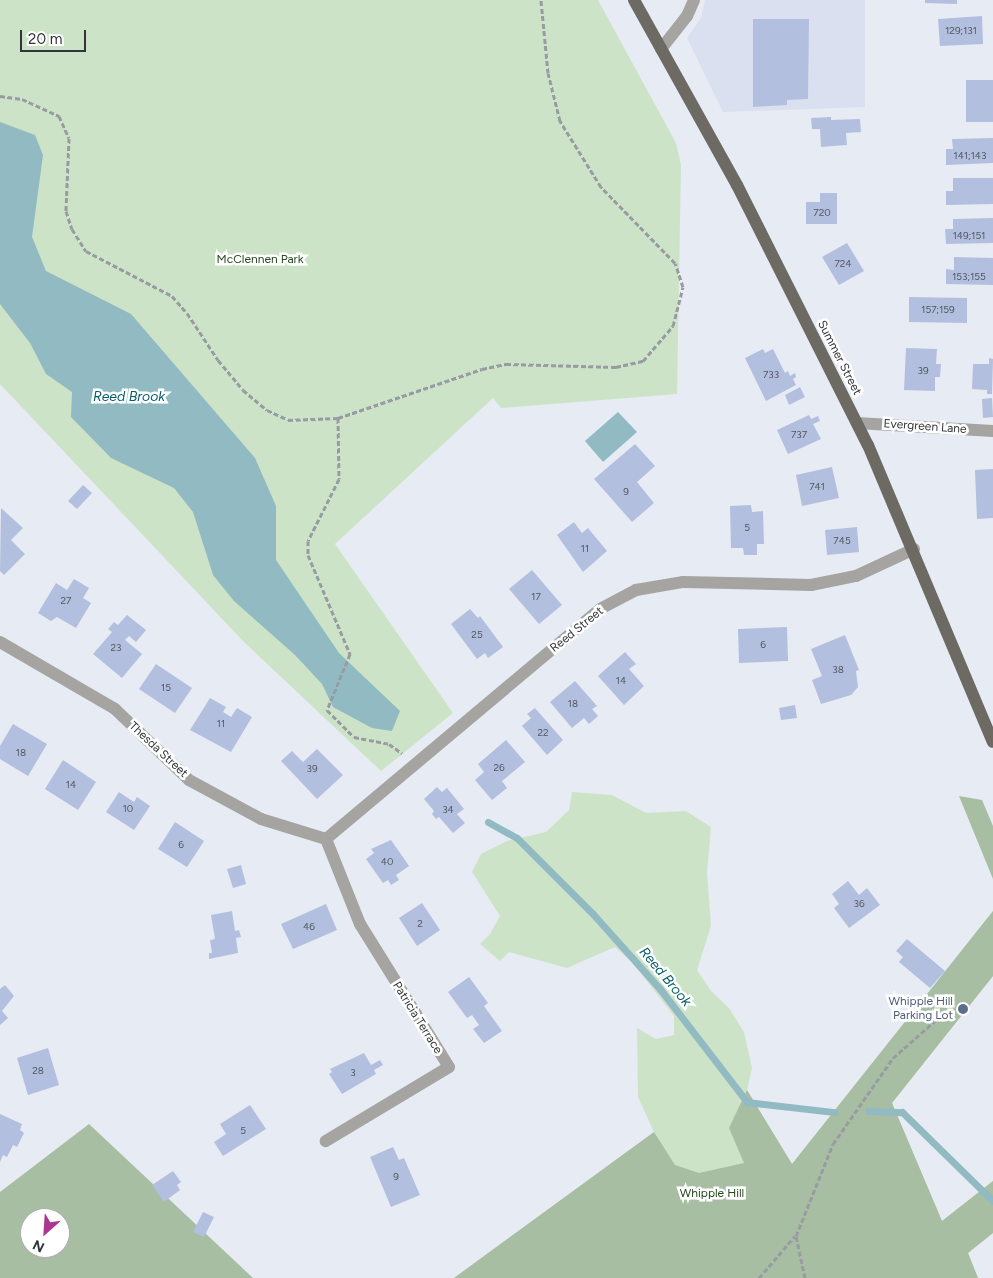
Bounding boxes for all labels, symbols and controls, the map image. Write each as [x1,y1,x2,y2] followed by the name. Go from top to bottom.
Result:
[22,20,89,52] scale bar
[945,25,977,37] house number: 129;131
[28,30,62,48] text: 20 m
[954,150,986,162] house number: 141;143
[813,207,831,219] house number: 720
[953,230,985,242] house number: 149;151
[217,253,303,267] park label: McClennen Park
[834,258,852,270] house number: 724
[952,271,986,283] house number: 153;155
[921,304,955,316] house number: 157;159
[814,318,864,398] street label: Summer Street
[917,365,929,377] house number: 39
[763,369,779,381] house number: 733
[93,389,165,405] water label: Reed Brook
[883,417,967,437] street label: Evergreen Lane
[791,429,807,441] house number: 737
[809,481,825,493] house number: 741
[623,486,629,498] house number: 9
[744,522,750,534] house number: 5
[833,535,851,547] house number: 745
[581,543,589,555] house number: 11
[531,591,541,603] house number: 17
[61,595,71,607] house number: 27
[548,604,606,656] street label: Reed Street
[471,629,483,641] house number: 25
[760,639,766,651] house number: 6
[110,642,122,654] house number: 23
[832,664,844,676] house number: 38
[616,675,626,687] house number: 14
[161,682,171,694] house number: 15
[568,698,578,710] house number: 18
[217,718,225,730] house number: 11
[126,719,190,781] street label: Thesda Street
[537,727,549,739] house number: 22
[16,747,26,759] house number: 18
[493,762,505,774] house number: 26
[306,763,318,775] house number: 39
[66,779,76,791] house number: 14
[123,803,133,815] house number: 10
[442,804,454,816] house number: 34
[178,839,184,851] house number: 6
[381,856,393,868] house number: 40
[853,898,865,910] house number: 36
[417,918,423,930] house number: 2
[303,921,315,933] house number: 46
[635,944,695,1010] water label: Reed Brook
[389,979,445,1057] street label: Patricia Terrace
[889,995,953,1023] place label: Whipple Hill Parking Lot
[957,1003,969,1015] marker: Whipple Hill Parking Lot
[32,1065,44,1077] house number: 28
[350,1067,356,1079] house number: 3
[240,1125,246,1137] house number: 5
[393,1171,399,1183] house number: 9
[680,1187,744,1201] park label: Whipple Hill
[20,1208,70,1258] north arrow
[30,1236,47,1256] text: N

